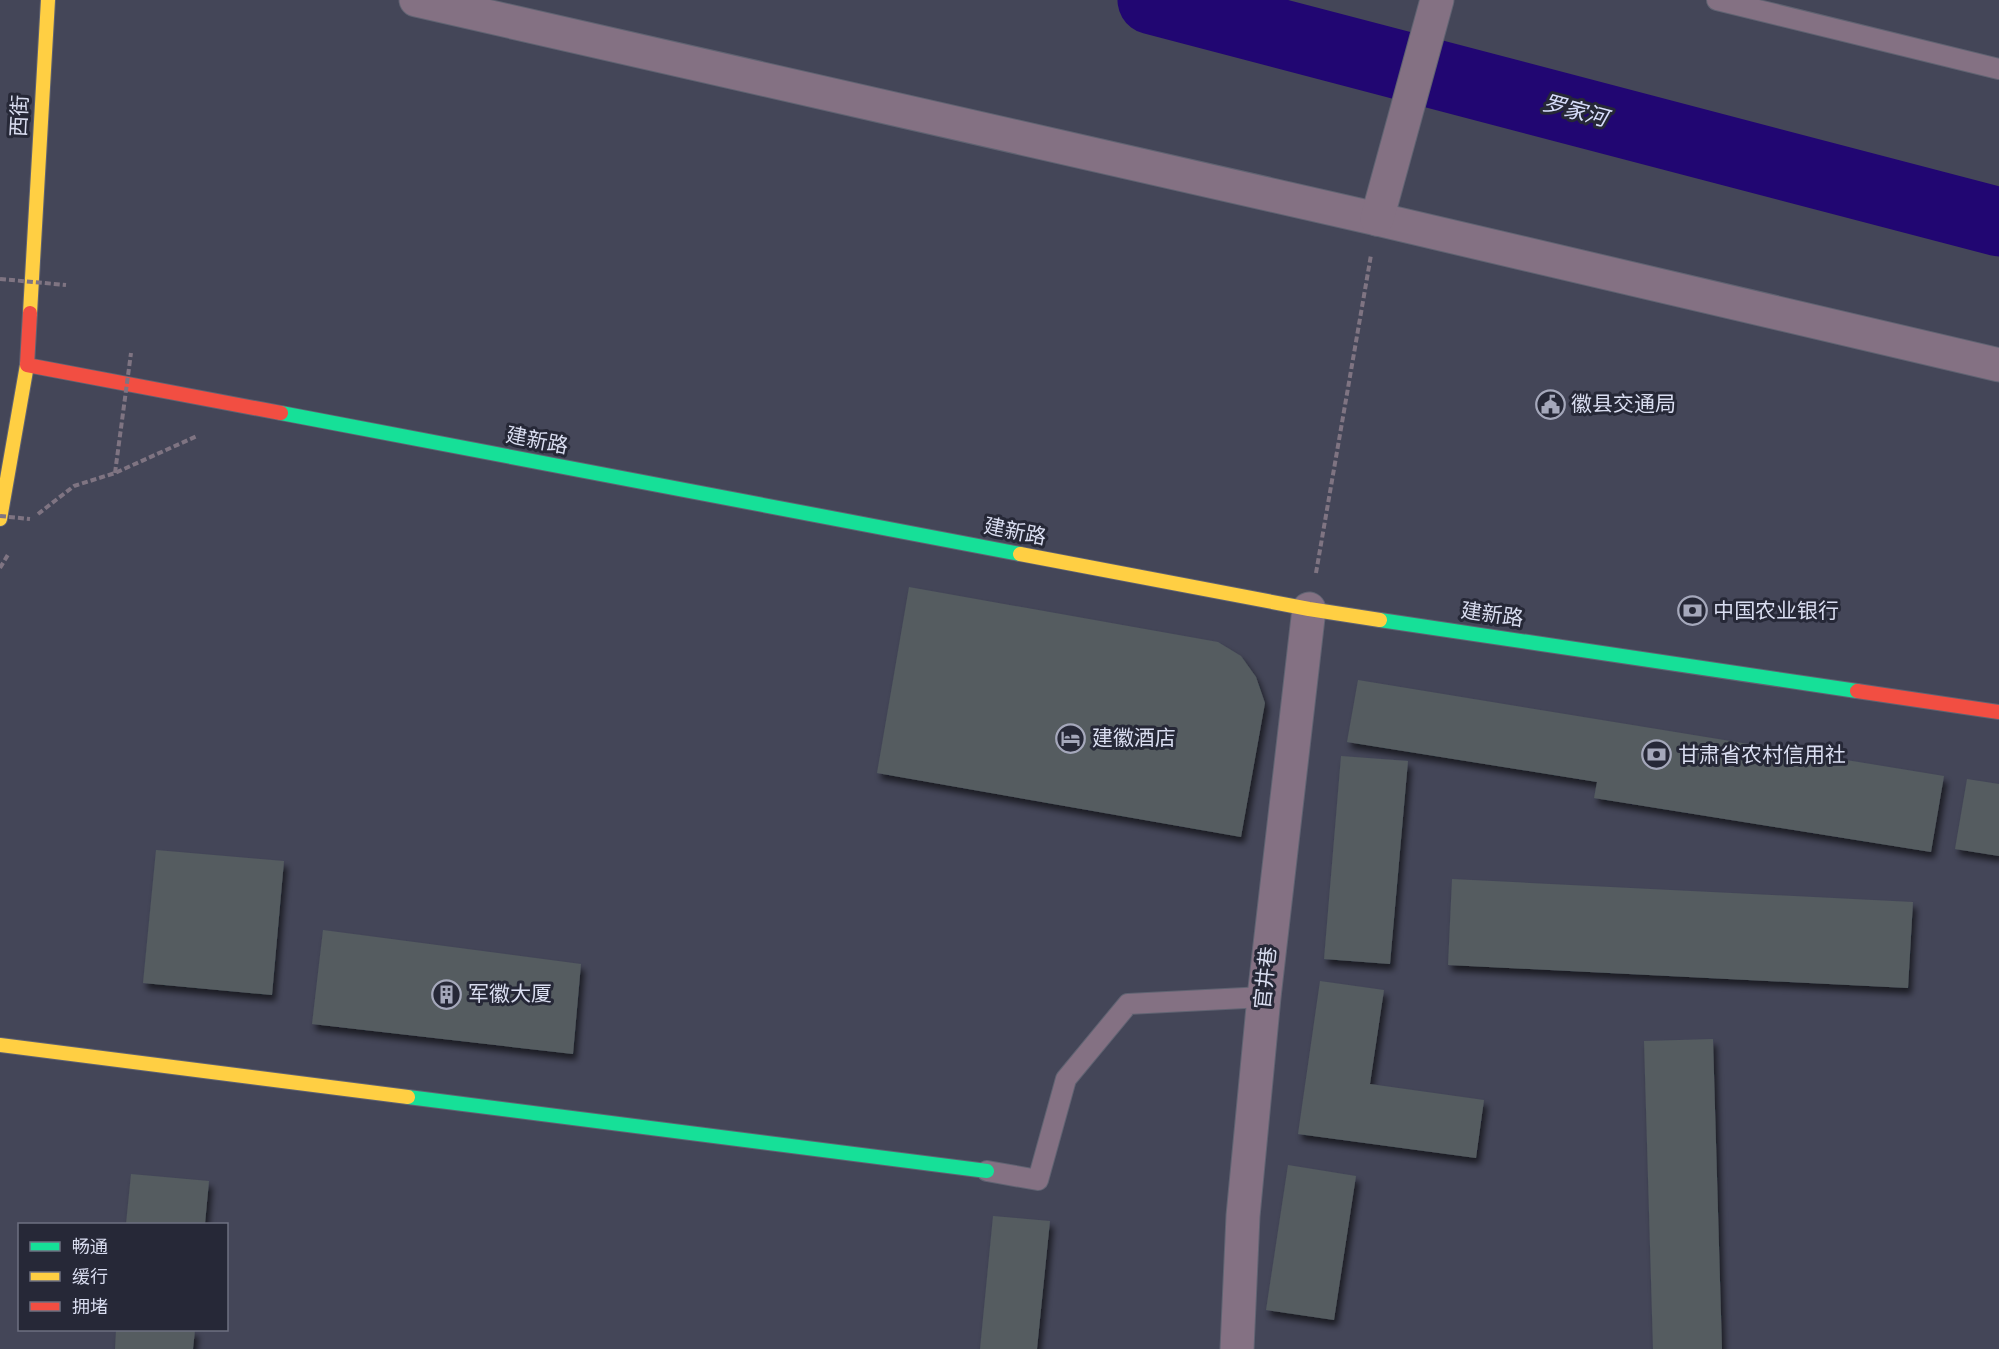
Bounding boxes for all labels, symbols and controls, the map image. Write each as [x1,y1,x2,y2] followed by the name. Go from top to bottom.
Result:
[1540,91,1614,131] water label: 罗家河
[7,94,32,138] street label: 西街
[1534,388,1566,420] public building icon: 徽县交通局
[1571,393,1676,415] place label: 徽县交通局
[504,424,570,457] street label: 建新路
[982,515,1048,548] street label: 建新路
[1676,595,1708,627] bank icon: 中国农业银行
[1459,599,1525,630] street label: 建新路
[1713,600,1839,622] place label: 中国农业银行
[1055,722,1087,754] hotel icon: 建徽酒店
[1092,727,1176,749] place label: 建徽酒店
[1641,739,1673,771] bank icon: 甘肃省农村信用社
[1678,744,1846,766] place label: 甘肃省农村信用社
[1251,945,1280,1010] street label: 官井巷
[431,978,463,1010] building icon: 军徽大厦
[468,983,552,1005] place label: 军徽大厦
[18,1223,228,1331] legend
[72,1237,108,1257] text: 畅通
[72,1267,108,1287] text: 缓行
[72,1297,108,1317] text: 拥堵

